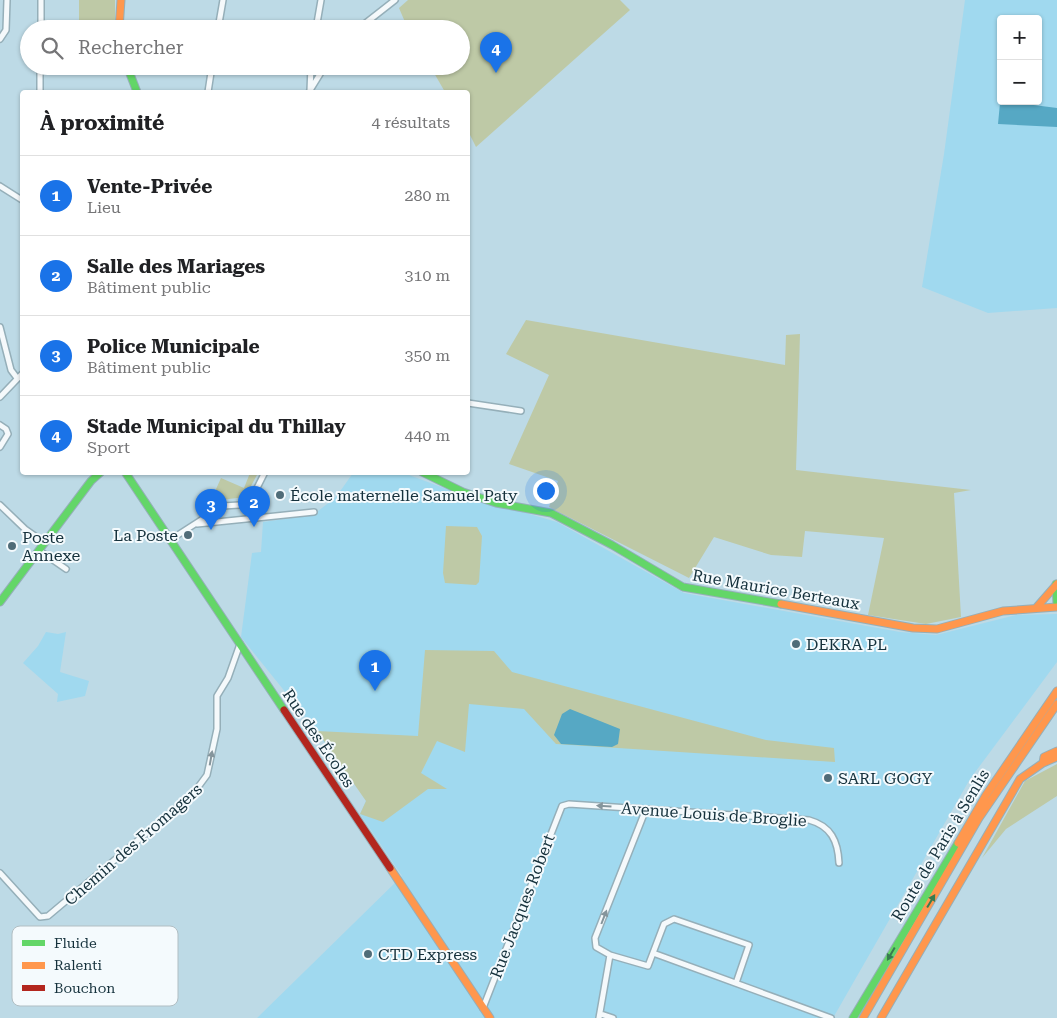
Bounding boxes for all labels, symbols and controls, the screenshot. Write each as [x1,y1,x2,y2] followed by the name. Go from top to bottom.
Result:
[997,15,1042,105] map controls
[997,15,1042,60] button: +
[20,20,470,75] search box
[480,32,512,73] pin: 4
[38,34,66,62] icon: search
[78,36,184,59] text: Rechercher
[997,60,1042,105] button: −
[40,111,164,135] text: À proximité
[371,113,450,132] text: 4 résultats
[87,175,212,198] text: Vente-Privée
[52,186,60,205] text: 1
[404,186,450,205] text: 280 m
[87,198,121,217] text: Lieu
[87,255,265,278] text: Salle des Mariages
[52,266,60,285] text: 2
[404,266,450,285] text: 310 m
[87,278,211,297] text: Bâtiment public
[87,335,260,358] text: Police Municipale
[52,346,60,365] text: 3
[404,346,450,365] text: 350 m
[87,358,211,377] text: Bâtiment public
[87,415,346,438] text: Stade Municipal du Thillay
[52,426,60,445] text: 4
[404,426,450,445] text: 440 m
[87,438,130,457] text: Sport
[533,478,559,504] your location
[238,486,270,527] pin: 2
[290,486,518,505] place label: École maternelle Samuel Paty
[195,489,227,530] pin: 3
[274,489,286,501] marker: École maternelle Samuel Paty
[113,526,178,545] place label: La Poste
[22,528,80,565] place label: Poste Annexe
[182,529,194,541] marker: La Poste
[6,540,18,552] marker: Poste Annexe
[691,565,862,614] street label: Rue Maurice Berteaux
[806,635,887,654] place label: DEKRA PL
[790,638,802,650] marker: DEKRA PL
[359,650,391,691] pin: 1
[279,685,359,791] street label: Rue des Écoles
[207,749,215,765] one-way arrow
[888,766,994,925] street label: Route de Paris à Senlis
[838,769,933,788] place label: SARL GOGY
[822,772,834,784] marker: SARL GOGY
[61,779,206,909] street label: Chemin des Fromagers
[621,799,808,830] street label: Avenue Louis de Broglie
[596,802,612,810] one-way arrow
[486,831,559,981] street label: Rue Jacques Robert
[927,894,936,907] one-way arrow
[600,909,608,924] one-way arrow
[12,926,178,1006] legend
[54,935,97,951] text: Fluide
[378,945,477,964] place label: CTD Express
[886,947,895,960] one-way arrow
[362,948,374,960] marker: CTD Express
[54,957,102,973] text: Ralenti
[54,980,115,996] text: Bouchon

